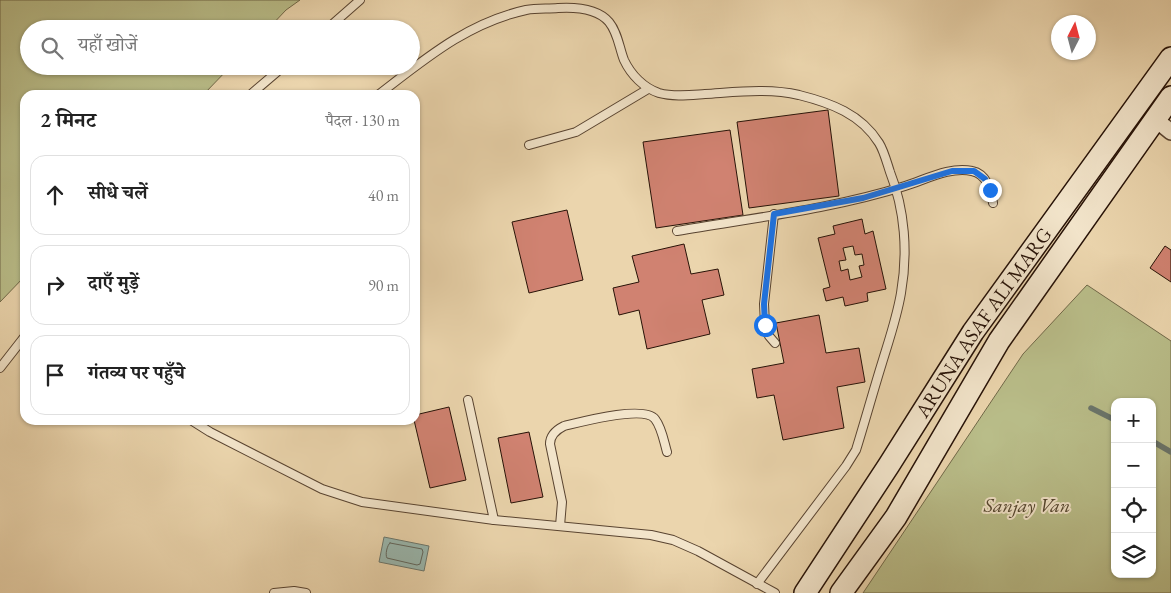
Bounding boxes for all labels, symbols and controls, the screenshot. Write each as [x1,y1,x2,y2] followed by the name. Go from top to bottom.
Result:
[1051,15,1096,60] north arrow
[20,20,420,75] search box
[78,32,137,57] text: यहाँ खोजें
[38,34,66,62] icon: search
[40,106,96,133] text: 2 मिनट
[326,110,400,131] text: पैदल · 130 m
[979,179,1002,202] route end
[88,180,148,205] text: सीधे चलें
[41,181,69,209] icon: ahead
[368,185,399,206] text: 40 m
[909,222,1057,423] street label: ARUNA ASAF ALI MARG
[88,270,139,295] text: दाएँ मुड़ें
[41,271,69,299] icon: right
[368,275,399,296] text: 90 m
[754,314,777,337] route start
[88,360,185,385] text: गंतव्य पर पहुँचे
[41,361,69,389] icon: arrive
[1111,398,1156,578] map controls
[1111,398,1156,443] button: +
[1111,443,1156,488] button: −
[1111,488,1156,533] button: locate
[983,492,1070,518] park label: Sanjay Van
[1111,533,1156,578] button: layers

